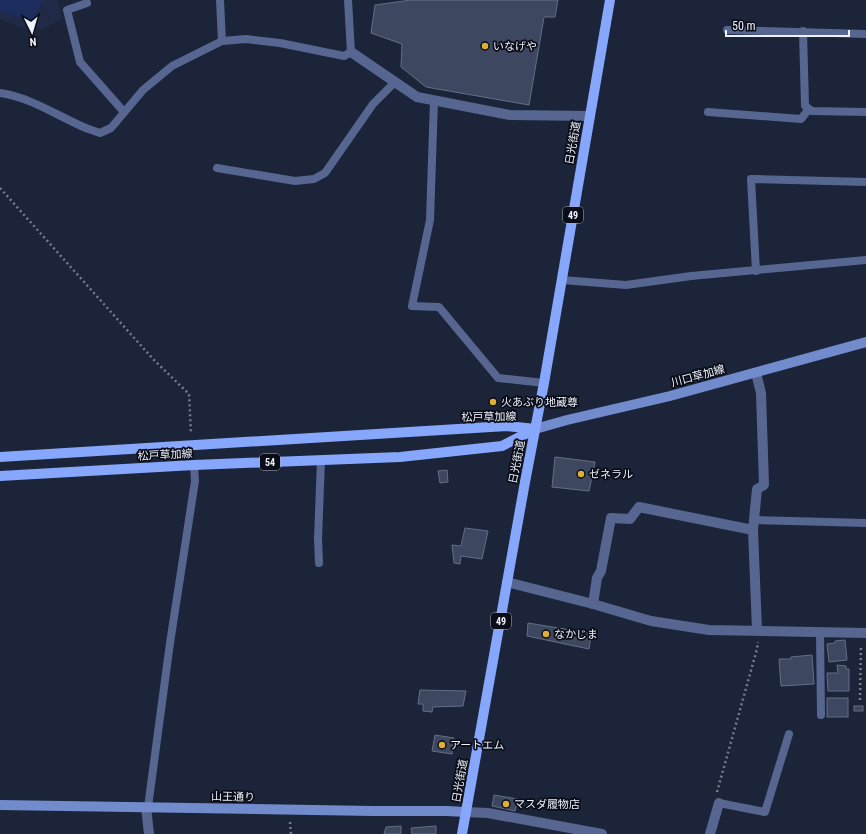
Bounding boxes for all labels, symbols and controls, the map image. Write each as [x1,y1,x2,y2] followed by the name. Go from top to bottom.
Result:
[12,12,52,52] north arrow
[726,12,849,38] scale bar
[732,19,756,33] text: 50 m
[29,35,37,48] text: N
[493,40,537,53] place label: いなげや
[480,41,490,51] marker: いなげや
[563,120,583,166] street label: 日光街道
[563,207,583,223] road number: 49
[670,363,726,389] street label: 川口草加線
[501,396,578,409] place label: 火あぶり地蔵尊
[488,397,498,407] marker: 火あぶり地蔵尊
[461,410,517,424] street label: 松戸草加線
[506,439,528,485] street label: 日光街道
[137,447,193,463] street label: 松戸草加線
[260,454,280,470] road number: 54
[589,468,633,481] place label: ゼネラル
[576,469,586,479] marker: ゼネラル
[491,613,511,629] road number: 49
[554,628,598,641] place label: なかじま
[541,629,551,639] marker: なかじま
[450,739,504,752] place label: アートエム
[437,740,447,750] marker: アートエム
[450,758,470,804] street label: 日光街道
[211,790,255,804] street label: 山王通り
[514,798,580,811] place label: マスダ履物店
[501,799,511,809] marker: マスダ履物店

